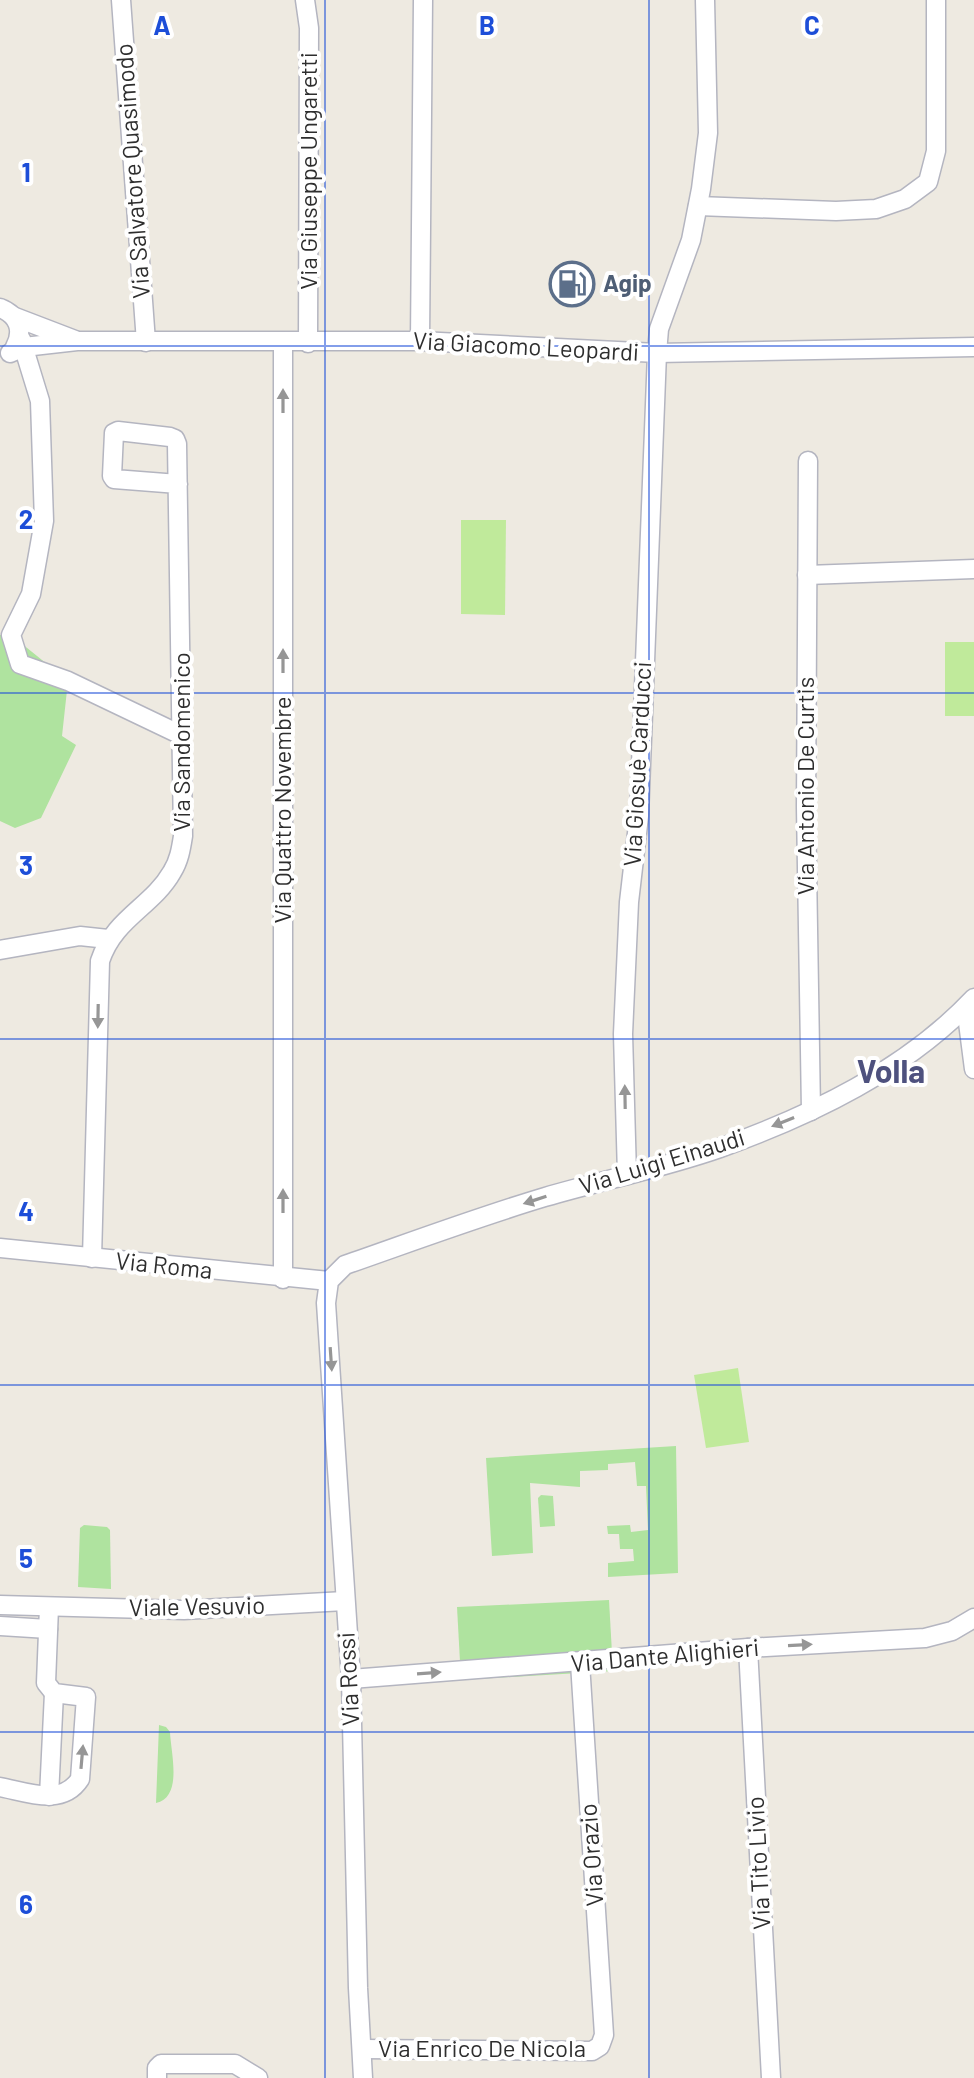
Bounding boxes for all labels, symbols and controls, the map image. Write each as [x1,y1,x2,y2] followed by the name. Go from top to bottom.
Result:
[153,9,171,40] text: A
[479,9,495,40] text: B
[804,9,820,40] text: C
[108,43,155,300] street label: Via Salvatore Quasimodo
[293,52,322,290] street label: Via Giuseppe Ungaretti
[21,156,31,187] text: 1
[548,260,596,308] fuel station icon: Agip
[603,268,652,297] place label: Agip
[412,325,640,366] street label: Via Giacomo Leopardi
[277,388,289,413] one-way arrow
[19,503,33,534] text: 2
[277,648,289,673] one-way arrow
[166,652,195,832] street label: Via Sandomenico
[617,661,656,867] street label: Via Giosuè Carducci
[790,677,819,895] street label: Via Antonio De Curtis
[267,696,296,924] street label: Via Quattro Novembre
[19,849,33,880] text: 3
[92,1004,105,1029] one-way arrow
[857,1051,925,1089] district label: Volla
[618,1084,631,1109] one-way arrow
[771,1116,794,1129] one-way arrow
[575,1122,748,1200] street label: Via Luigi Einaudi
[277,1188,289,1213] one-way arrow
[18,1195,34,1226] text: 4
[523,1195,547,1207] one-way arrow
[114,1245,214,1284] street label: Via Roma
[324,1347,337,1372] one-way arrow
[19,1542,33,1573] text: 5
[129,1590,265,1621] street label: Viale Vesuvio
[331,1631,364,1727] street label: Via Rossi
[569,1632,760,1677] street label: Via Dante Alighieri
[788,1638,813,1651] one-way arrow
[417,1667,442,1680] one-way arrow
[75,1744,88,1769] one-way arrow
[740,1796,775,1930] street label: Via Tito Livio
[572,1803,609,1908] street label: Via Orazio
[19,1888,33,1919] text: 6
[378,2033,586,2062] street label: Via Enrico De Nicola

